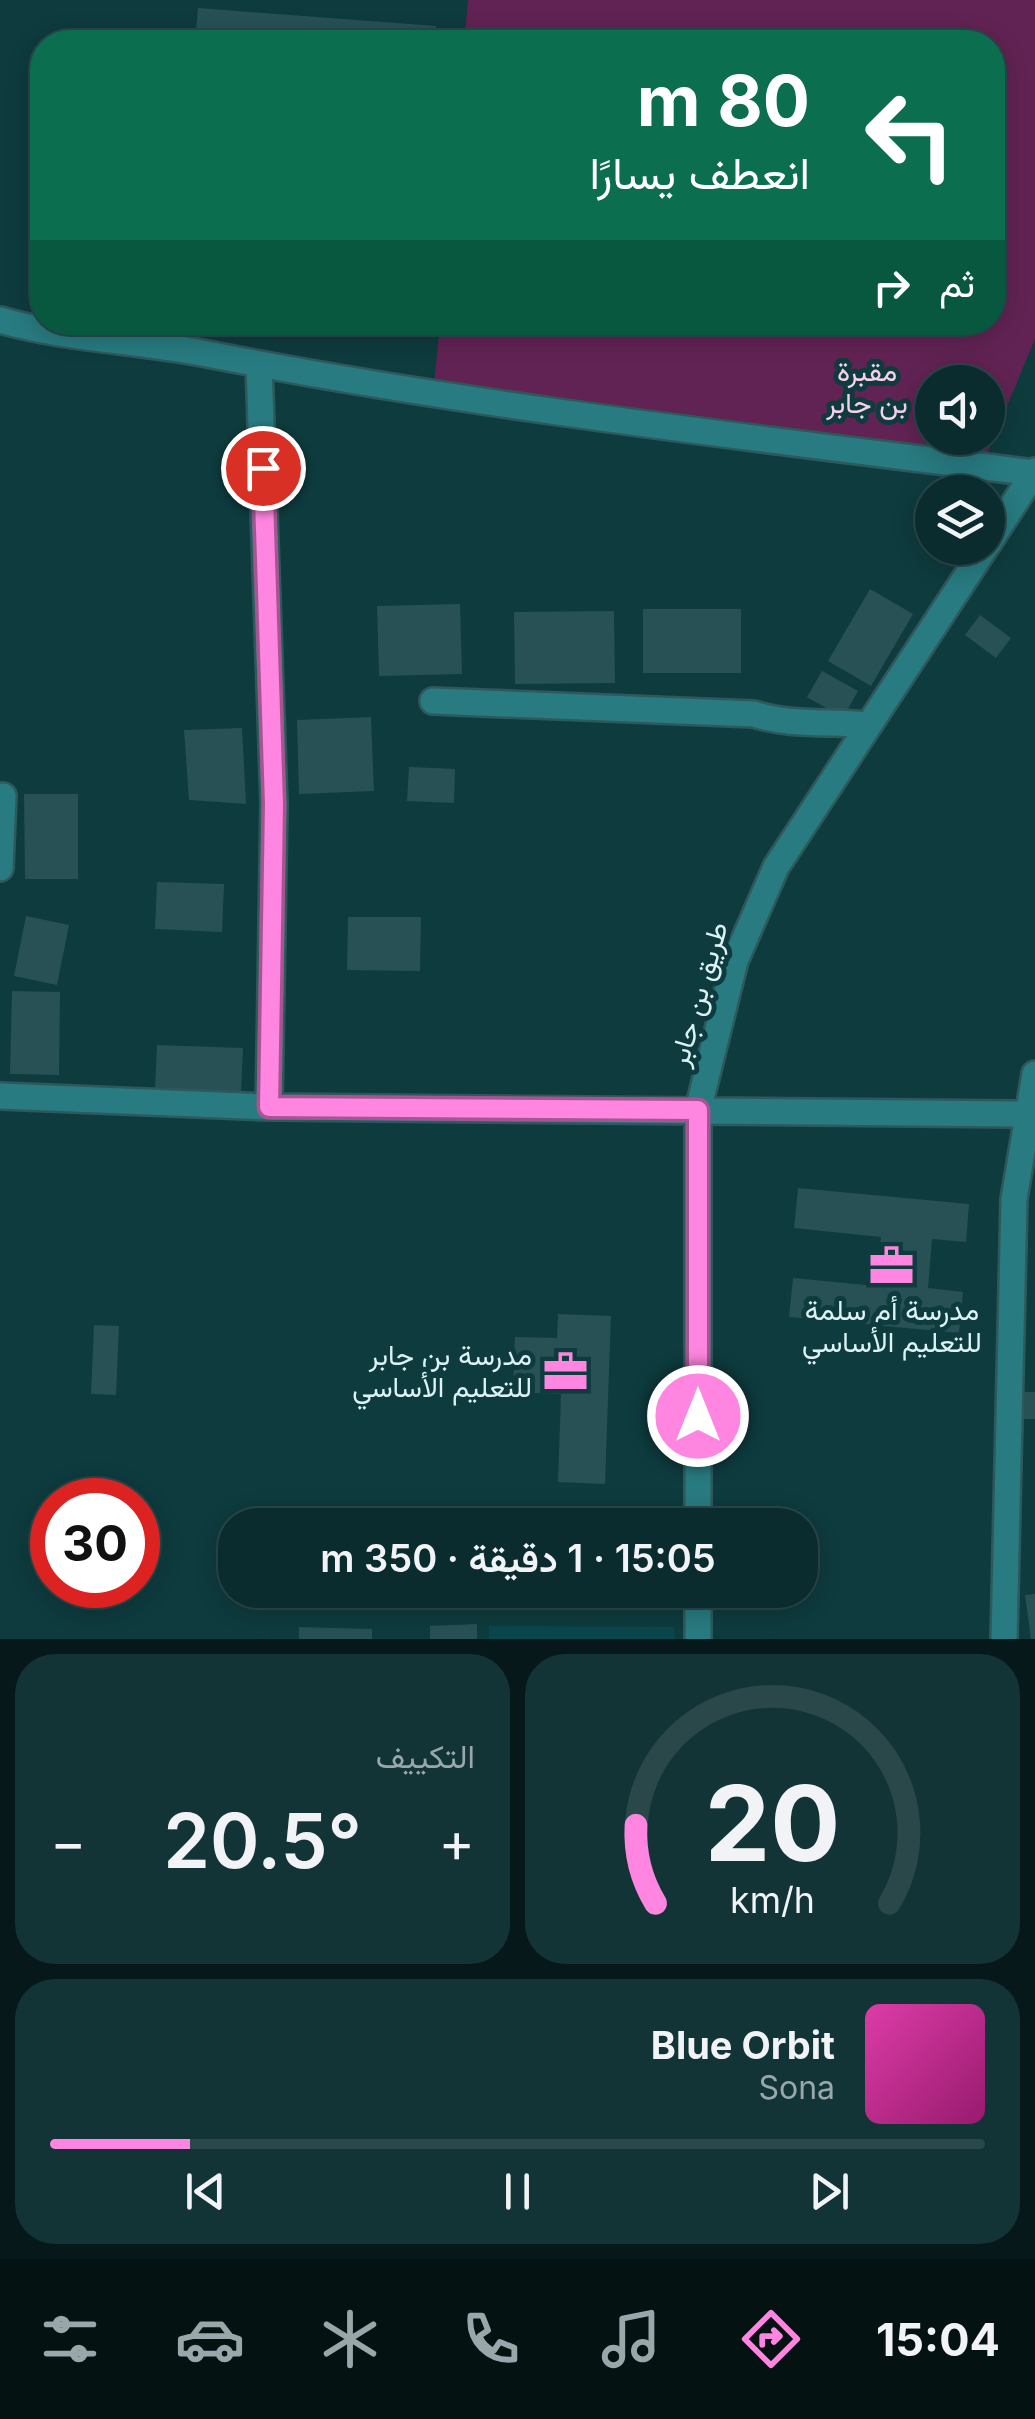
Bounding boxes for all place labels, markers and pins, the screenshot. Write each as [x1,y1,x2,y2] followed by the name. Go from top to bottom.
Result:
[221,426,306,511] pin
[868,1241,916,1289] office icon: مدرسة أم سلمة للتعليم الأساسي
[802,1293,982,1365] place label: مدرسة أم سلمة للتعليم الأساسي
[352,1338,532,1410] place label: مدرسة بن جابر للتعليم الأساسي
[541,1347,589,1395] office icon: مدرسة بن جابر للتعليم الأساسي

